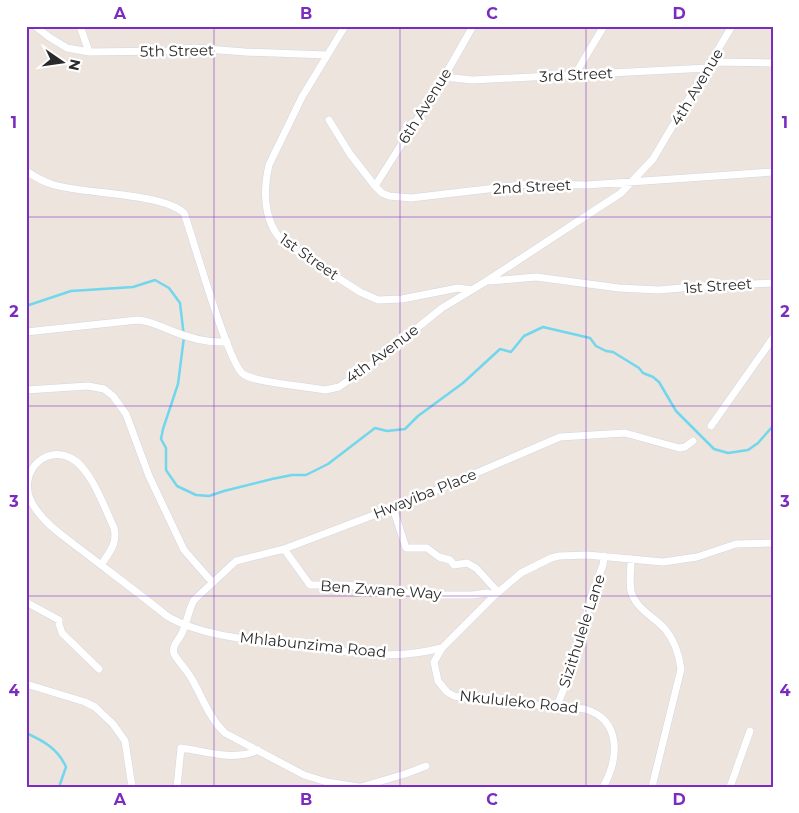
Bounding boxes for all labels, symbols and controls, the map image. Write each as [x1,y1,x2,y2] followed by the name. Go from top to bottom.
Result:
[113,4,127,23] text: A
[300,4,312,23] text: B
[486,4,498,23] text: C
[672,4,686,23] text: D
[38,38,88,88] north arrow
[140,40,214,61] street label: 5th Street
[666,45,727,129] street label: 4th Avenue
[65,57,85,72] text: N
[539,63,613,86] street label: 3rd Street
[394,64,455,147] street label: 6th Avenue
[11,113,17,132] text: 1
[782,113,788,132] text: 1
[492,175,571,198] street label: 2nd Street
[276,229,343,284] street label: 1st Street
[683,274,753,297] street label: 1st Street
[9,302,19,321] text: 2
[780,302,790,321] text: 2
[341,320,422,387] street label: 4th Avenue
[370,464,479,523] street label: Hwayiba Place
[8,492,19,511] text: 3
[779,492,790,511] text: 3
[554,572,609,690] street label: Sizithulele Lane
[320,576,443,603] street label: Ben Zwane Way
[239,627,387,662] street label: Mhlabunzima Road
[8,681,20,700] text: 4
[779,681,791,700] text: 4
[459,686,579,717] street label: Nkululeko Road
[113,790,127,809] text: A
[300,790,312,809] text: B
[486,790,498,809] text: C
[672,790,686,809] text: D

